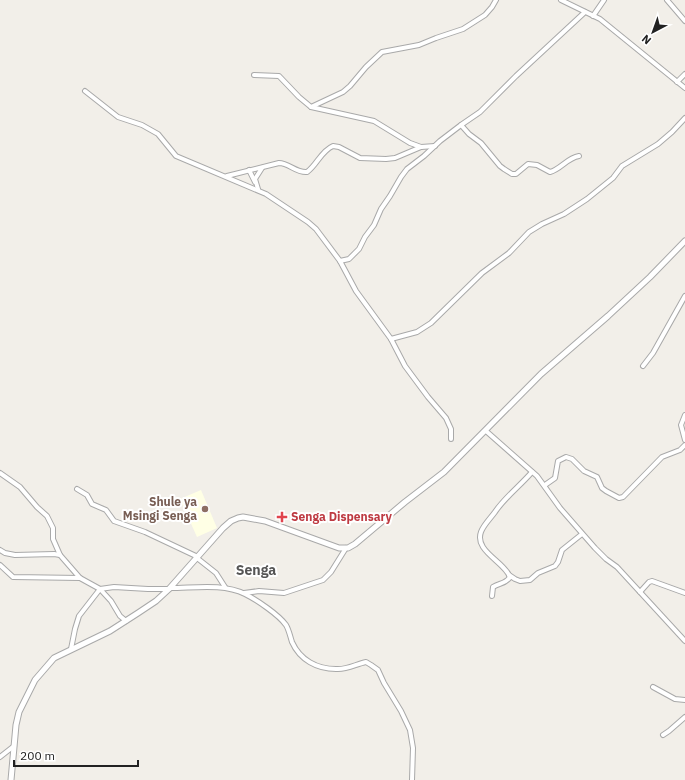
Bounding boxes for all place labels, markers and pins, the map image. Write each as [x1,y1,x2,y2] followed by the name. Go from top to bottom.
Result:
[123,494,197,523] place label: Shule ya Msingi Senga
[200,504,210,514] marker: Shule ya Msingi Senga
[291,509,392,524] place label: Senga Dispensary
[276,511,288,523] marker: Senga Dispensary

